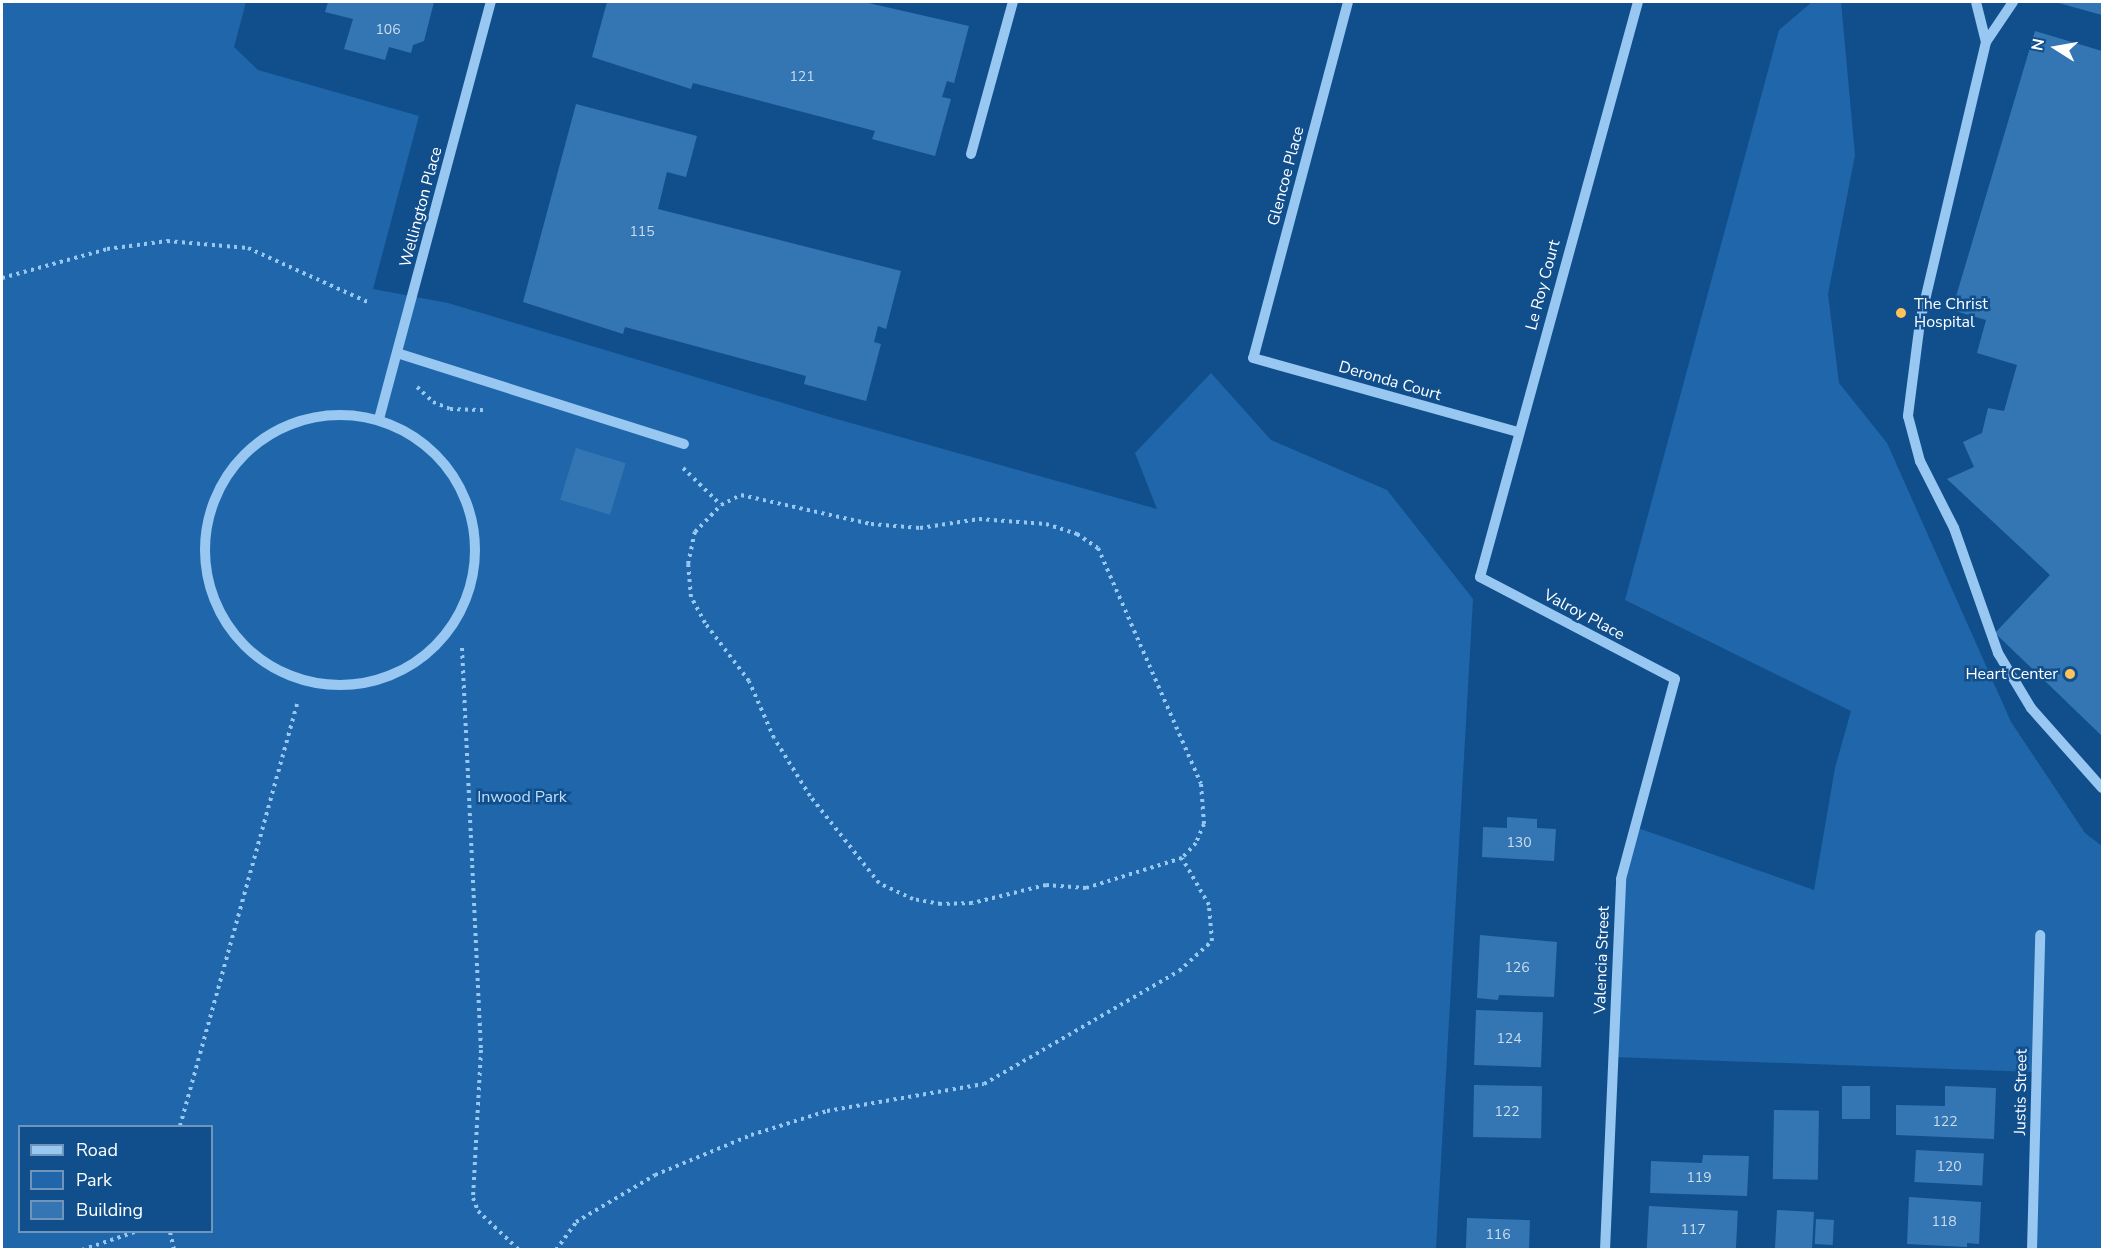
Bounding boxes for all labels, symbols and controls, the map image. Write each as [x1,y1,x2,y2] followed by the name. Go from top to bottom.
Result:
[2026,18,2086,78] north arrow
[375,22,401,38] house number: 106
[2026,37,2050,53] text: N
[789,69,815,85] house number: 121
[1264,124,1308,228] street label: Glencoe Place
[396,145,446,269] street label: Wellington Place
[629,224,655,240] house number: 115
[1522,238,1564,332] street label: Le Roy Court
[1914,294,1988,332] place label: The Christ Hospital
[1892,304,1910,322] marker: The Christ Hospital
[1337,357,1443,405] street label: Deronda Court
[1540,586,1628,644] street label: Valroy Place
[1965,664,2058,684] place label: Heart Center
[2063,667,2077,681] marker: Heart Center
[477,787,567,807] park label: Inwood Park
[1506,835,1532,851] house number: 130
[1591,906,1613,1014] street label: Valencia Street
[1504,960,1530,976] house number: 126
[1496,1031,1522,1047] house number: 124
[2011,1049,2031,1135] street label: Justis Street
[1494,1104,1520,1120] house number: 122
[1932,1114,1958,1130] house number: 122
[18,1125,213,1233] legend
[76,1138,118,1162] text: Road
[1936,1159,1962,1175] house number: 120
[76,1168,112,1192] text: Park
[1686,1170,1712,1186] house number: 119
[76,1198,143,1222] text: Building
[1931,1214,1957,1230] house number: 118
[1680,1222,1706,1238] house number: 117
[1485,1227,1511,1243] house number: 116

